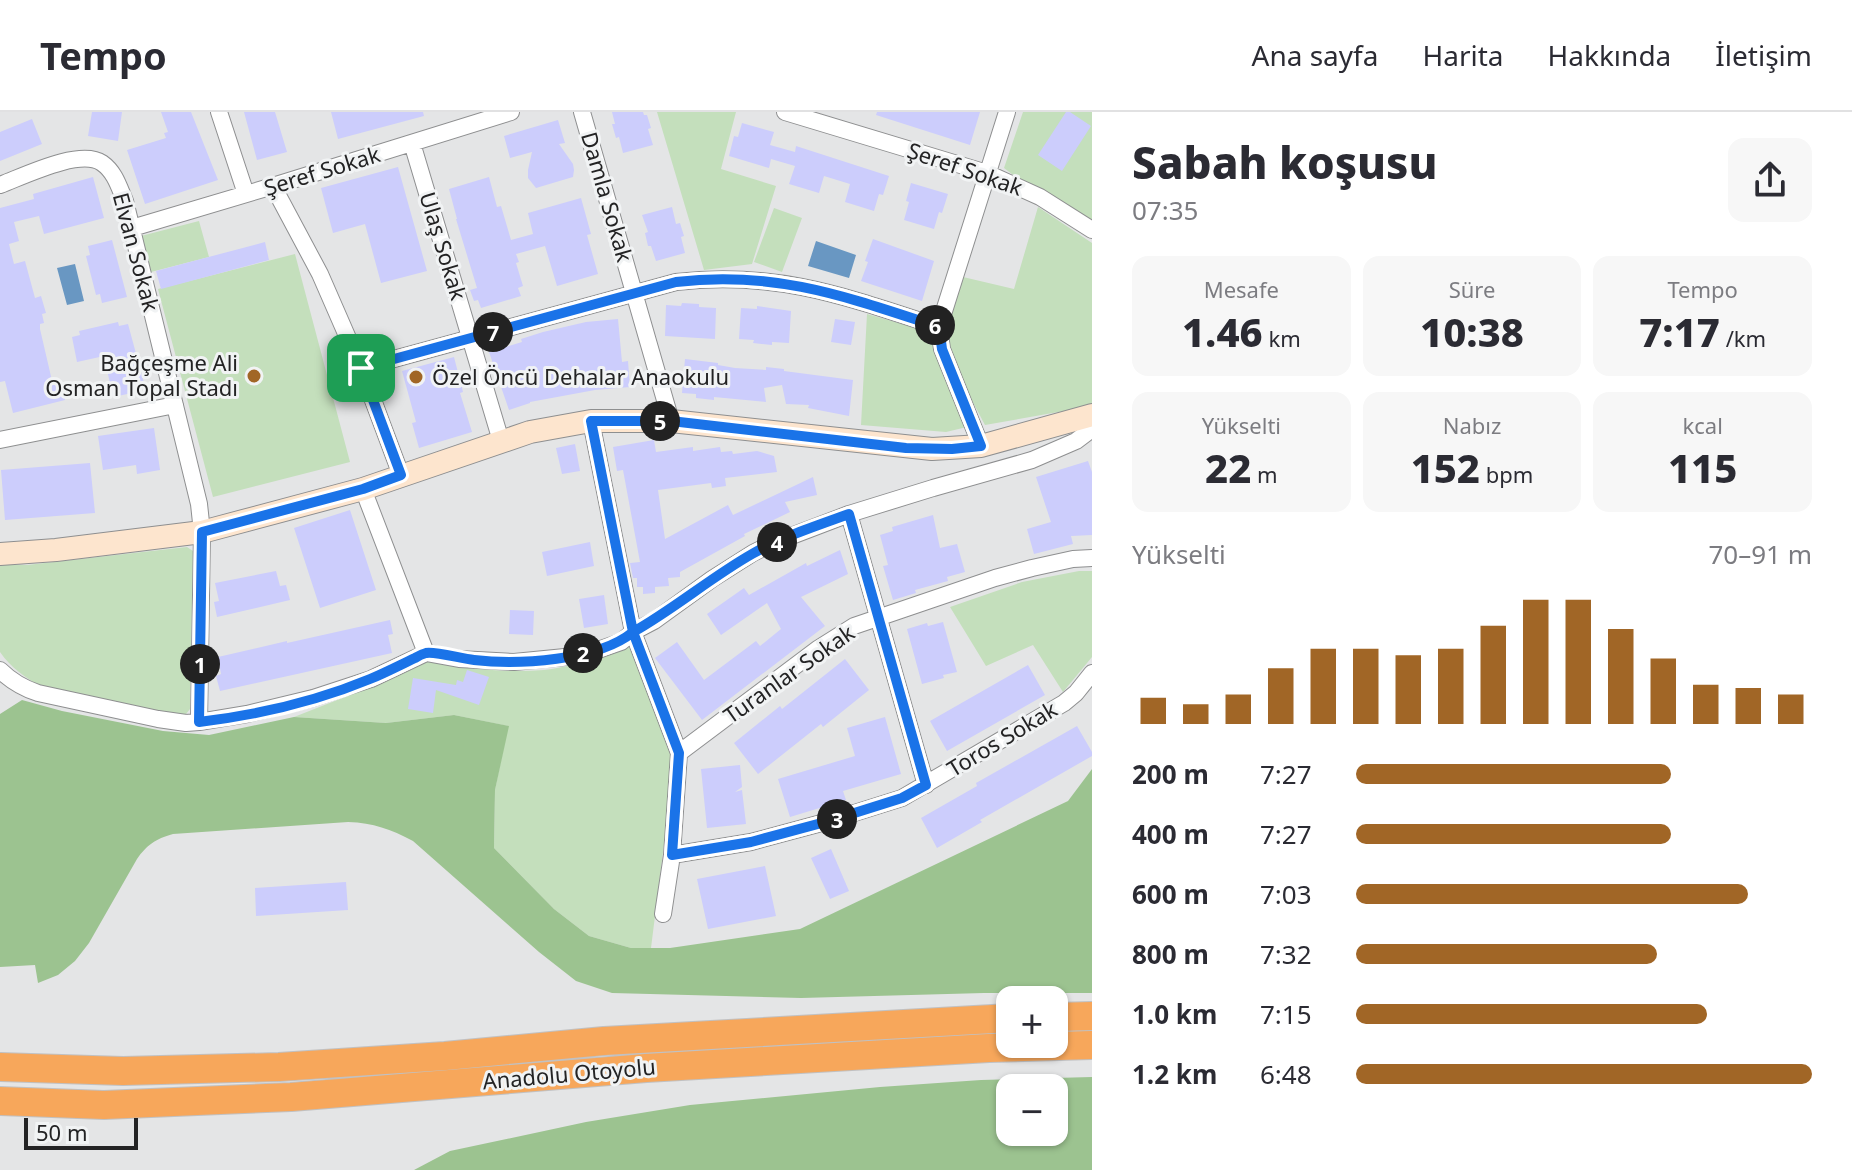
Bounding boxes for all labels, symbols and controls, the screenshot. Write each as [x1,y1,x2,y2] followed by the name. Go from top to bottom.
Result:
[40,29,167,81] text: Tempo
[1252,36,1378,74] text: Ana sayfa
[1422,36,1504,74] text: Harita
[1548,36,1671,74] text: Hakkında
[1715,36,1812,74] text: İletişim
[575,128,641,265] street label: Damla Sokak
[1132,132,1438,192] text: Sabah koşusu
[904,134,1027,202] street label: Şeref Sokak
[260,138,384,202] street label: Şeref Sokak
[1728,138,1812,222] button: share
[413,188,475,304] street label: Ulaş Sokak
[107,189,167,315] street label: Elvan Sokak
[1132,192,1198,228] text: 07:35
[1204,274,1279,304] text: Mesafe
[1449,274,1495,304] text: Süre
[1667,274,1738,304] text: Tempo
[1182,304,1263,359] text: 1.46
[1420,304,1524,359] text: 10:38
[1639,304,1720,359] text: 7:17
[915,305,955,345] pin: 6
[929,310,941,340] text: 6
[473,312,513,352] pin: 7
[487,317,499,347] text: 7
[1263,323,1301,353] text: km
[1720,323,1766,353] text: /km
[327,334,395,402] pin
[339,346,383,390] icon: arrive
[45,347,238,402] place label: Bağçeşme Ali Osman Topal Stadı
[432,361,729,391] place label: Özel Öncü Dehalar Anaokulu
[245,367,263,385] marker: Bağçeşme Ali Osman Topal Stadı
[407,368,425,386] marker: Özel Öncü Dehalar Anaokulu
[640,401,680,441] pin: 5
[654,406,666,436] text: 5
[1202,410,1281,440] text: Yükselti
[1443,410,1501,440] text: Nabız
[1683,410,1723,440] text: kcal
[1205,440,1251,495] text: 22
[1411,440,1480,495] text: 152
[1668,440,1737,495] text: 115
[1251,459,1278,489] text: m
[1480,459,1533,489] text: bpm
[757,522,797,562] pin: 4
[771,527,783,557] text: 4
[1132,536,1226,572] text: Yükselti
[1708,536,1812,572] text: 70–91 m
[717,617,860,729] street label: Turanlar Sokak
[563,633,603,673] pin: 2
[577,638,589,668] text: 2
[180,644,220,684] pin: 1
[194,649,206,679] text: 1
[941,693,1062,783] street label: Toros Sokak
[1132,756,1209,792] text: 200 m
[1260,756,1312,792] text: 7:27
[817,799,857,839] pin: 3
[831,804,843,834] text: 3
[1132,816,1209,852] text: 400 m
[1260,816,1312,852] text: 7:27
[1132,876,1209,912] text: 600 m
[1260,876,1312,912] text: 7:03
[1132,936,1209,972] text: 800 m
[1260,936,1312,972] text: 7:32
[996,986,1068,1146] map controls
[996,986,1068,1058] button: +
[1132,996,1217,1032] text: 1.0 km
[1260,996,1312,1032] text: 7:15
[481,1050,657,1096] street label: Anadolu Otoyolu
[1132,1056,1217,1092] text: 1.2 km
[1260,1056,1312,1092] text: 6:48
[996,1074,1068,1146] button: −
[24,1114,138,1150] scale bar
[36,1117,87,1147] text: 50 m

